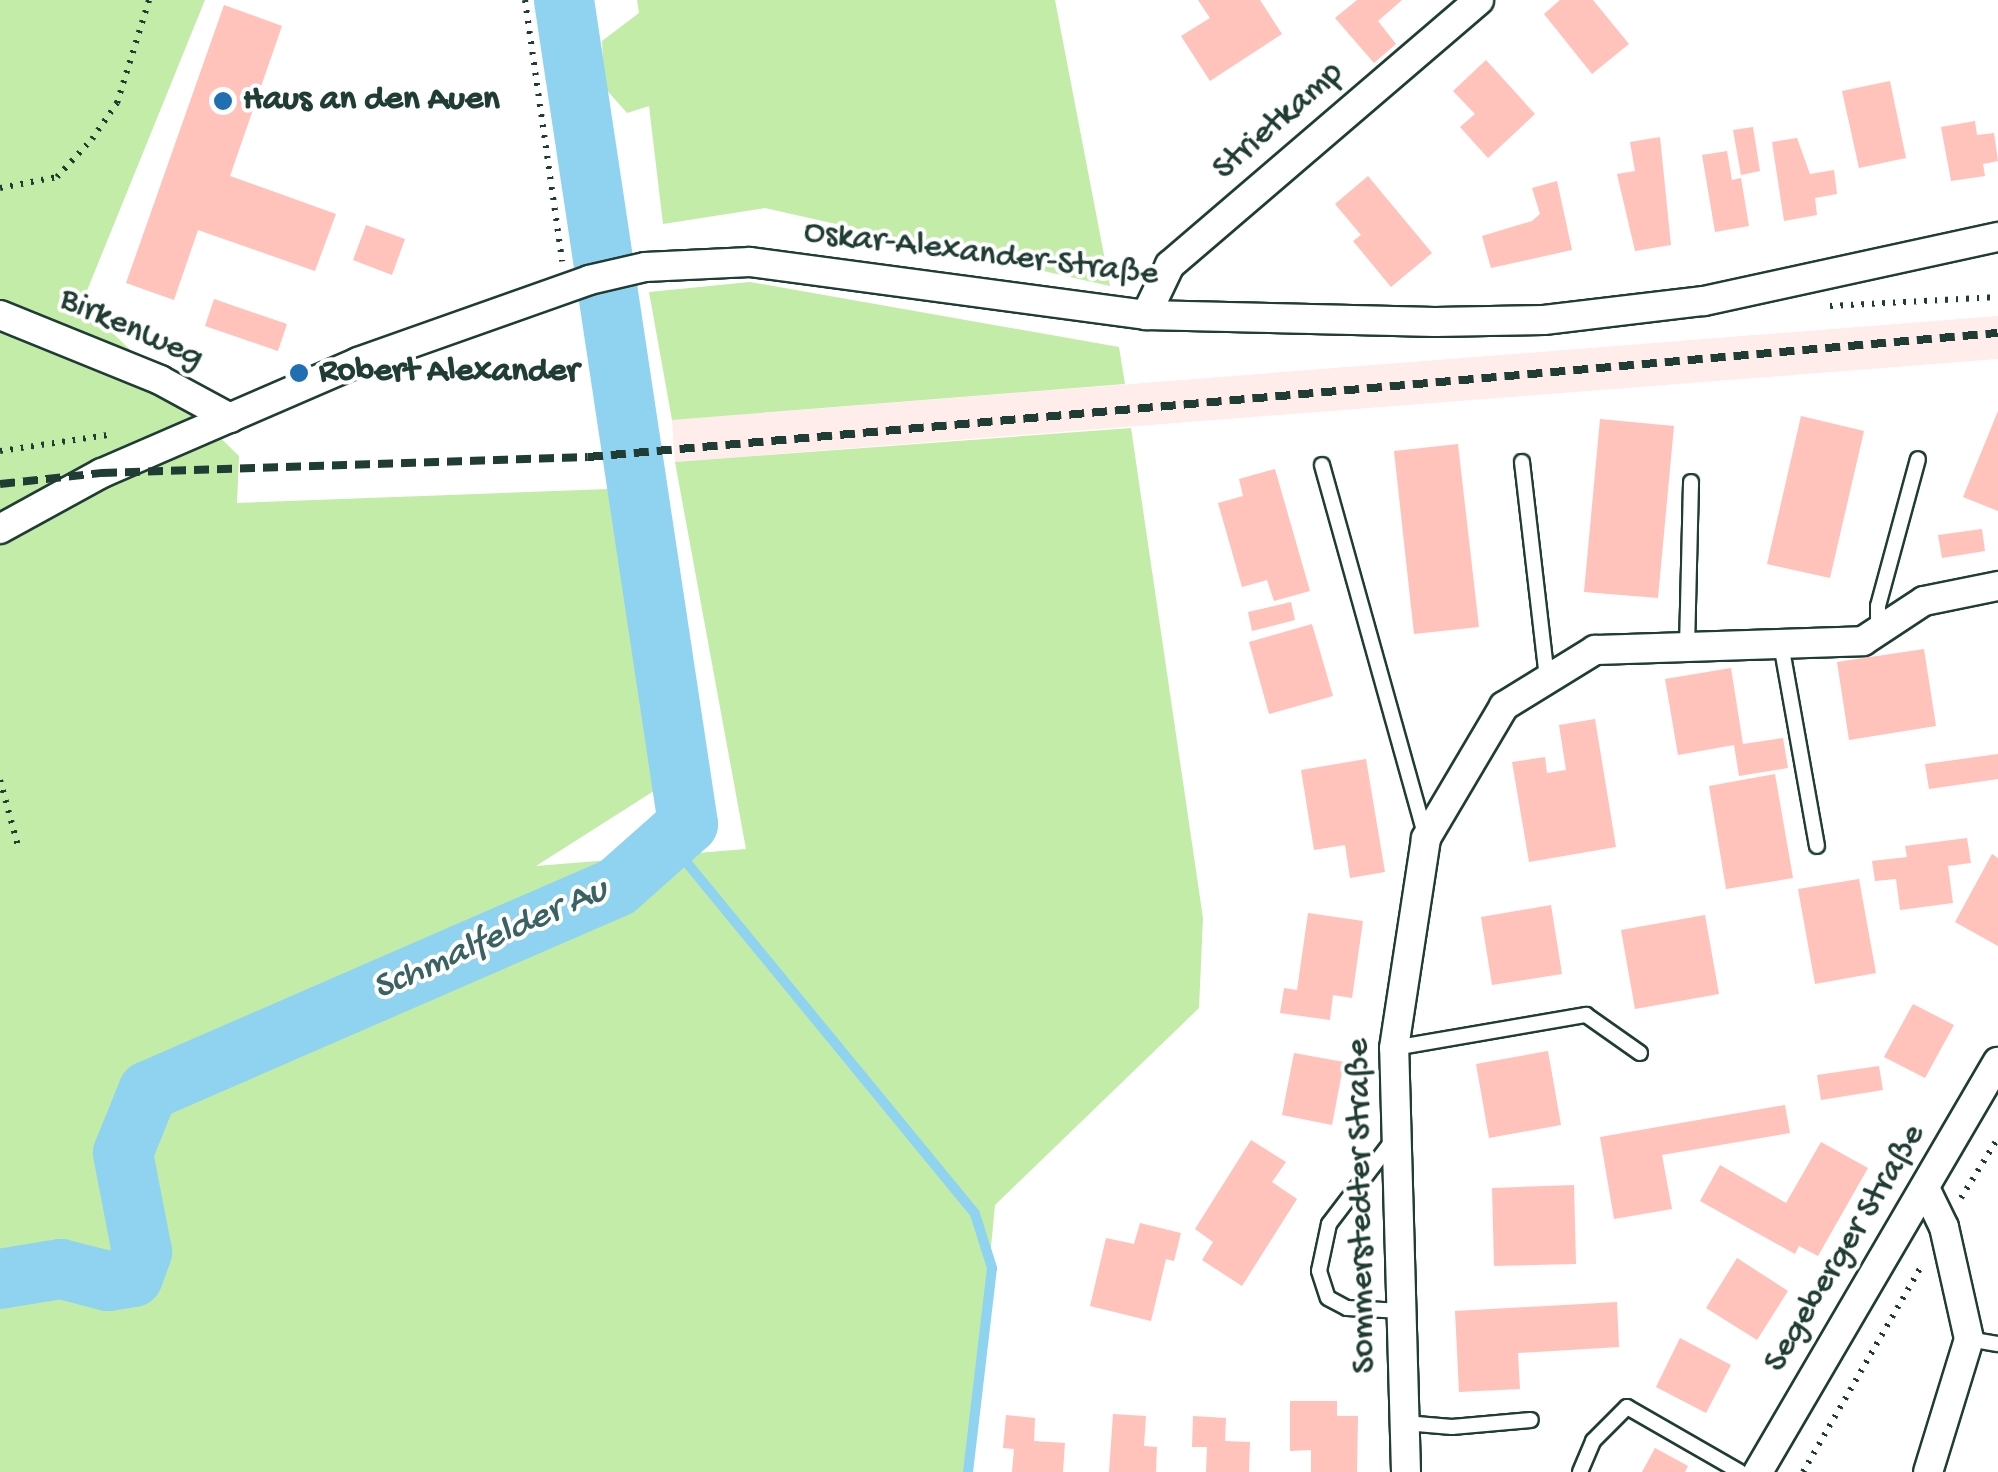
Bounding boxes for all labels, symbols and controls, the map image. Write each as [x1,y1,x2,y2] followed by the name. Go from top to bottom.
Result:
[1205,54,1353,190] street label: Strietkamp
[243,80,500,122] place label: Haus an den Auen
[212,90,234,112] marker: Haus an den Auen
[801,212,1161,298] street label: Oskar-Alexander-Straße
[52,280,210,380] street label: Birkenweg
[319,352,579,394] place label: Robert Alexander
[288,362,310,384] marker: Robert Alexander
[367,869,615,1013] water label: Schmalfelder Au
[1339,1038,1387,1374] street label: Sommerstedter Straße
[1755,1118,1937,1380] street label: Segeberger Straße

